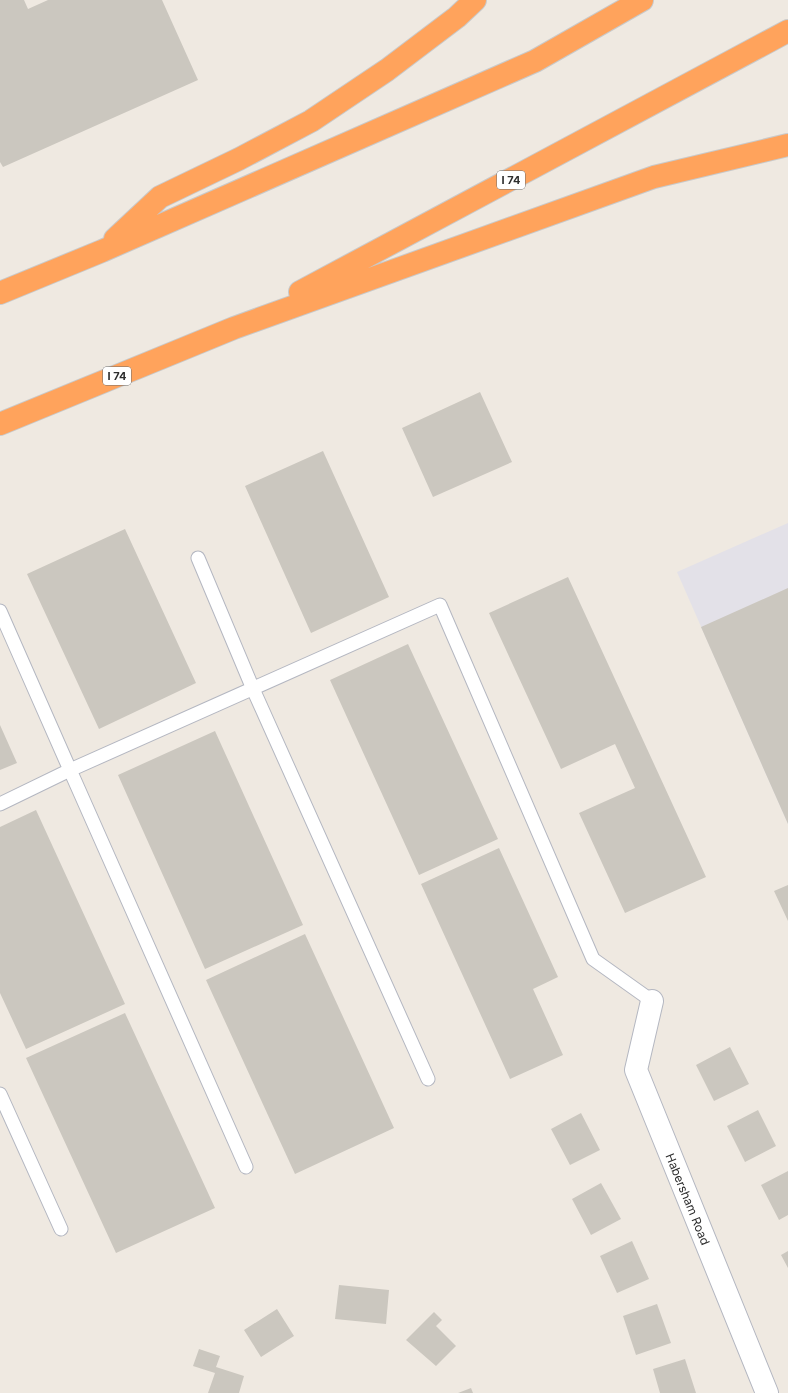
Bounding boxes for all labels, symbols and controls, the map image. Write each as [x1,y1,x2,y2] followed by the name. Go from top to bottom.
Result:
[497,171,525,189] road number: I 74
[103,367,131,385] road number: I 74
[663,1151,714,1247] street label: Habersham Road

